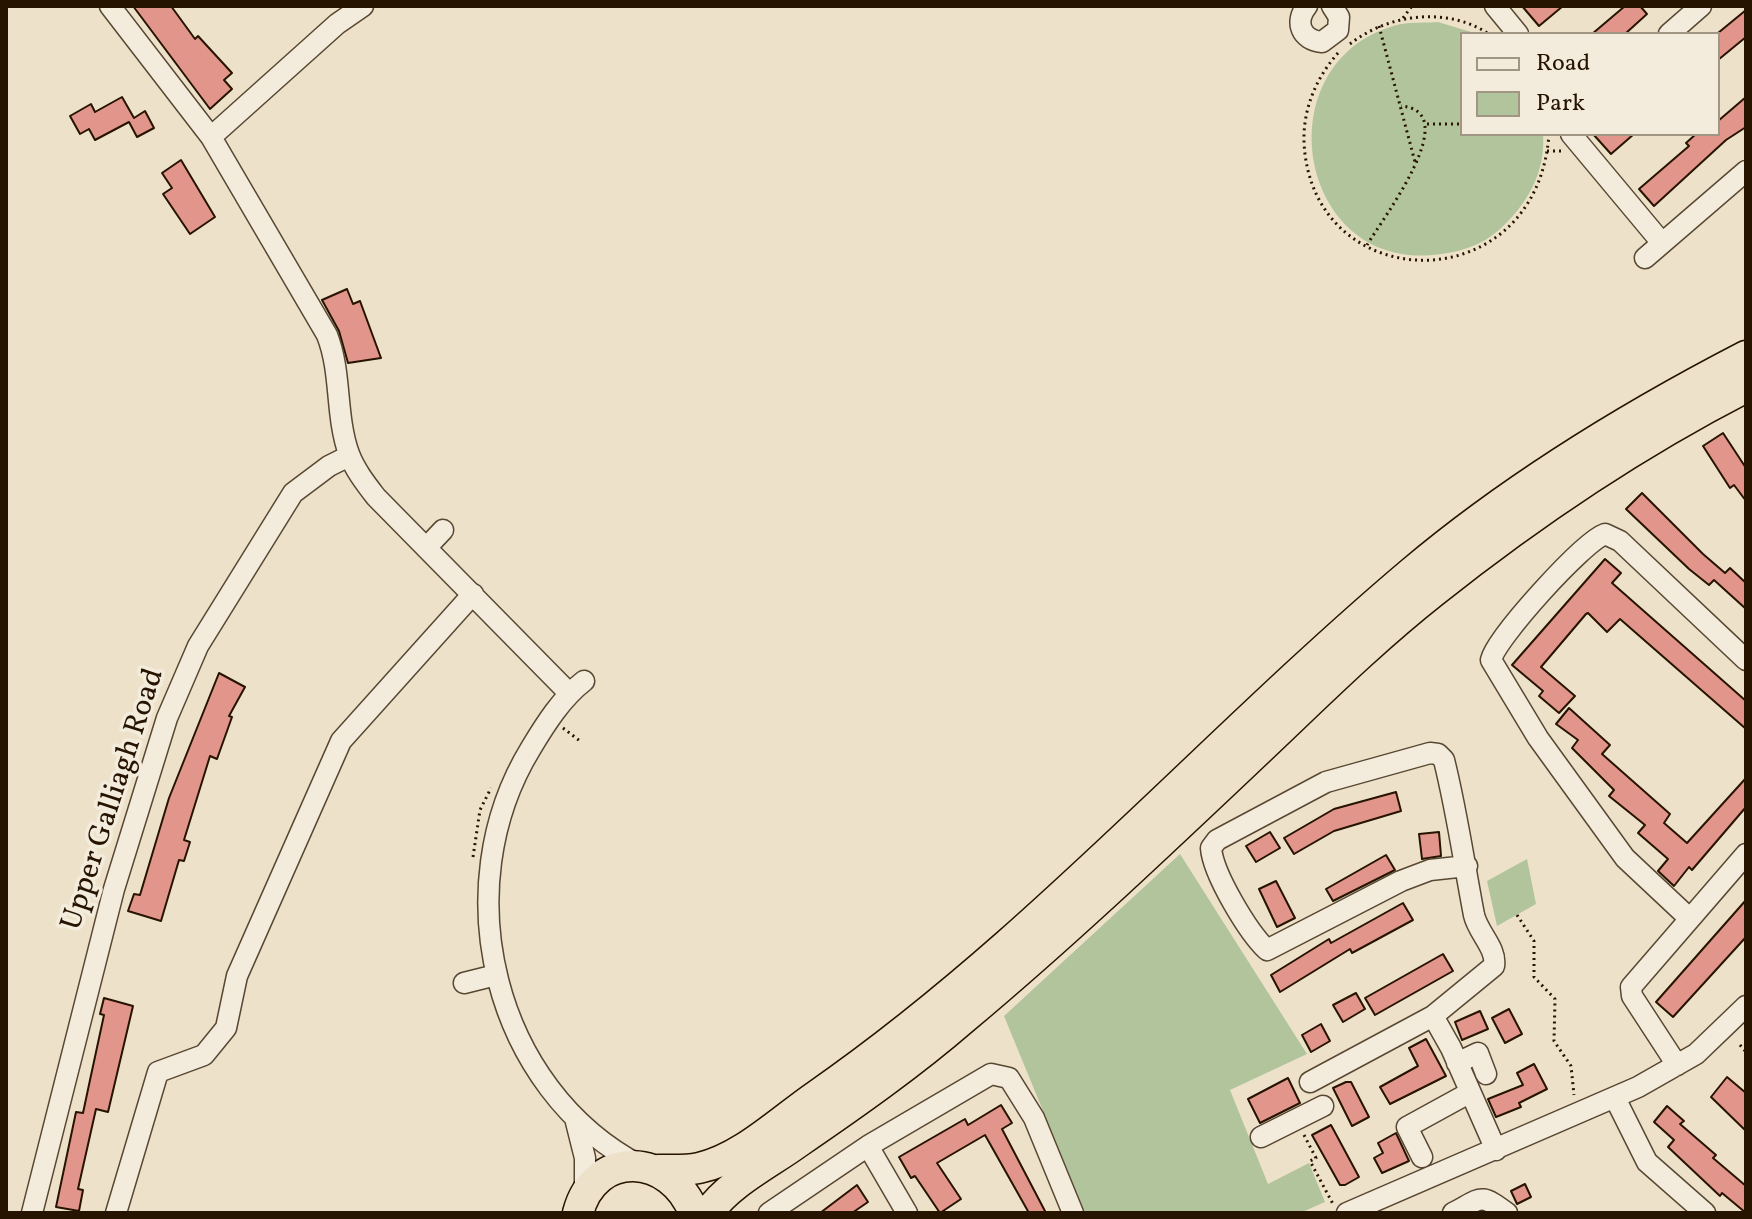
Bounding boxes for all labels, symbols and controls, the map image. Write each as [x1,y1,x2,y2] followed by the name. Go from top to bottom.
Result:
[1460,32,1720,136] legend
[1536,47,1590,81] text: Road
[1536,87,1585,121] text: Park
[56,665,174,935] street label: Upper Galliagh Road

